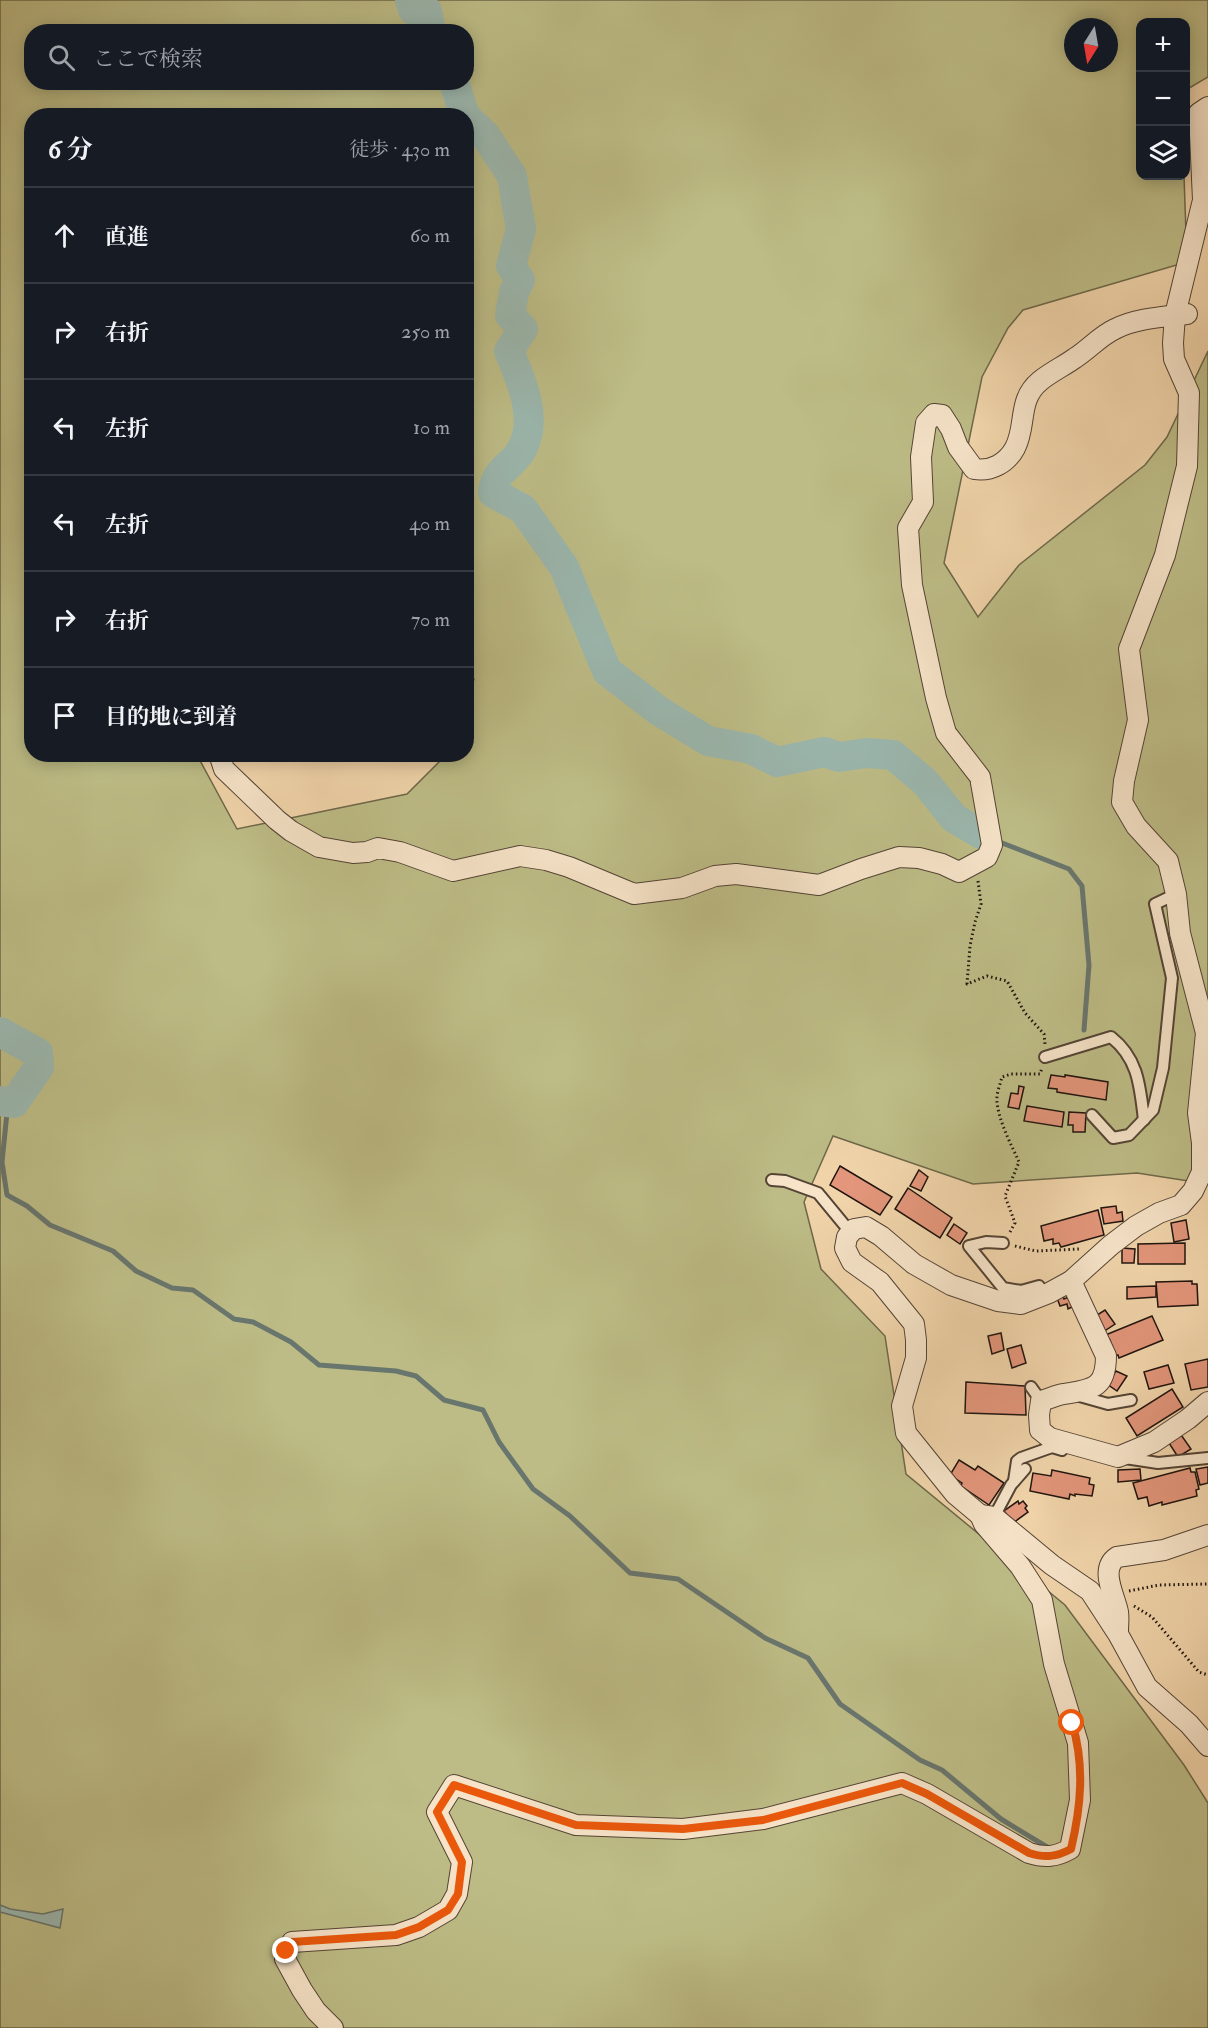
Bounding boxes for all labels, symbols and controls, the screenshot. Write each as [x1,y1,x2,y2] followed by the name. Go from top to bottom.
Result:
[1064,18,1118,72] north arrow
[1136,18,1190,180] map controls
[1136,18,1190,72] button: +
[24,24,474,90] search box
[45,41,78,74] icon: search
[93,45,203,73] text: ここで検索
[1136,72,1190,126] button: −
[1136,126,1190,180] button: layers
[48,134,93,166] text: 6 分
[349,137,450,162] text: 徒歩 · 430 m
[48,219,81,252] icon: ahead
[105,223,149,251] text: 直進
[410,223,450,248] text: 60 m
[48,315,81,348] icon: right
[105,319,149,347] text: 右折
[401,319,450,344] text: 250 m
[48,411,81,444] icon: left
[105,415,149,443] text: 左折
[413,415,450,440] text: 10 m
[48,507,81,540] icon: left
[105,511,149,539] text: 左折
[409,511,450,536] text: 40 m
[48,603,81,636] icon: right
[105,607,149,635] text: 右折
[411,607,450,632] text: 70 m
[48,699,81,732] icon: arrive
[105,703,237,731] text: 目的地に到着
[1058,1709,1084,1735] route start
[272,1937,298,1963] route end

